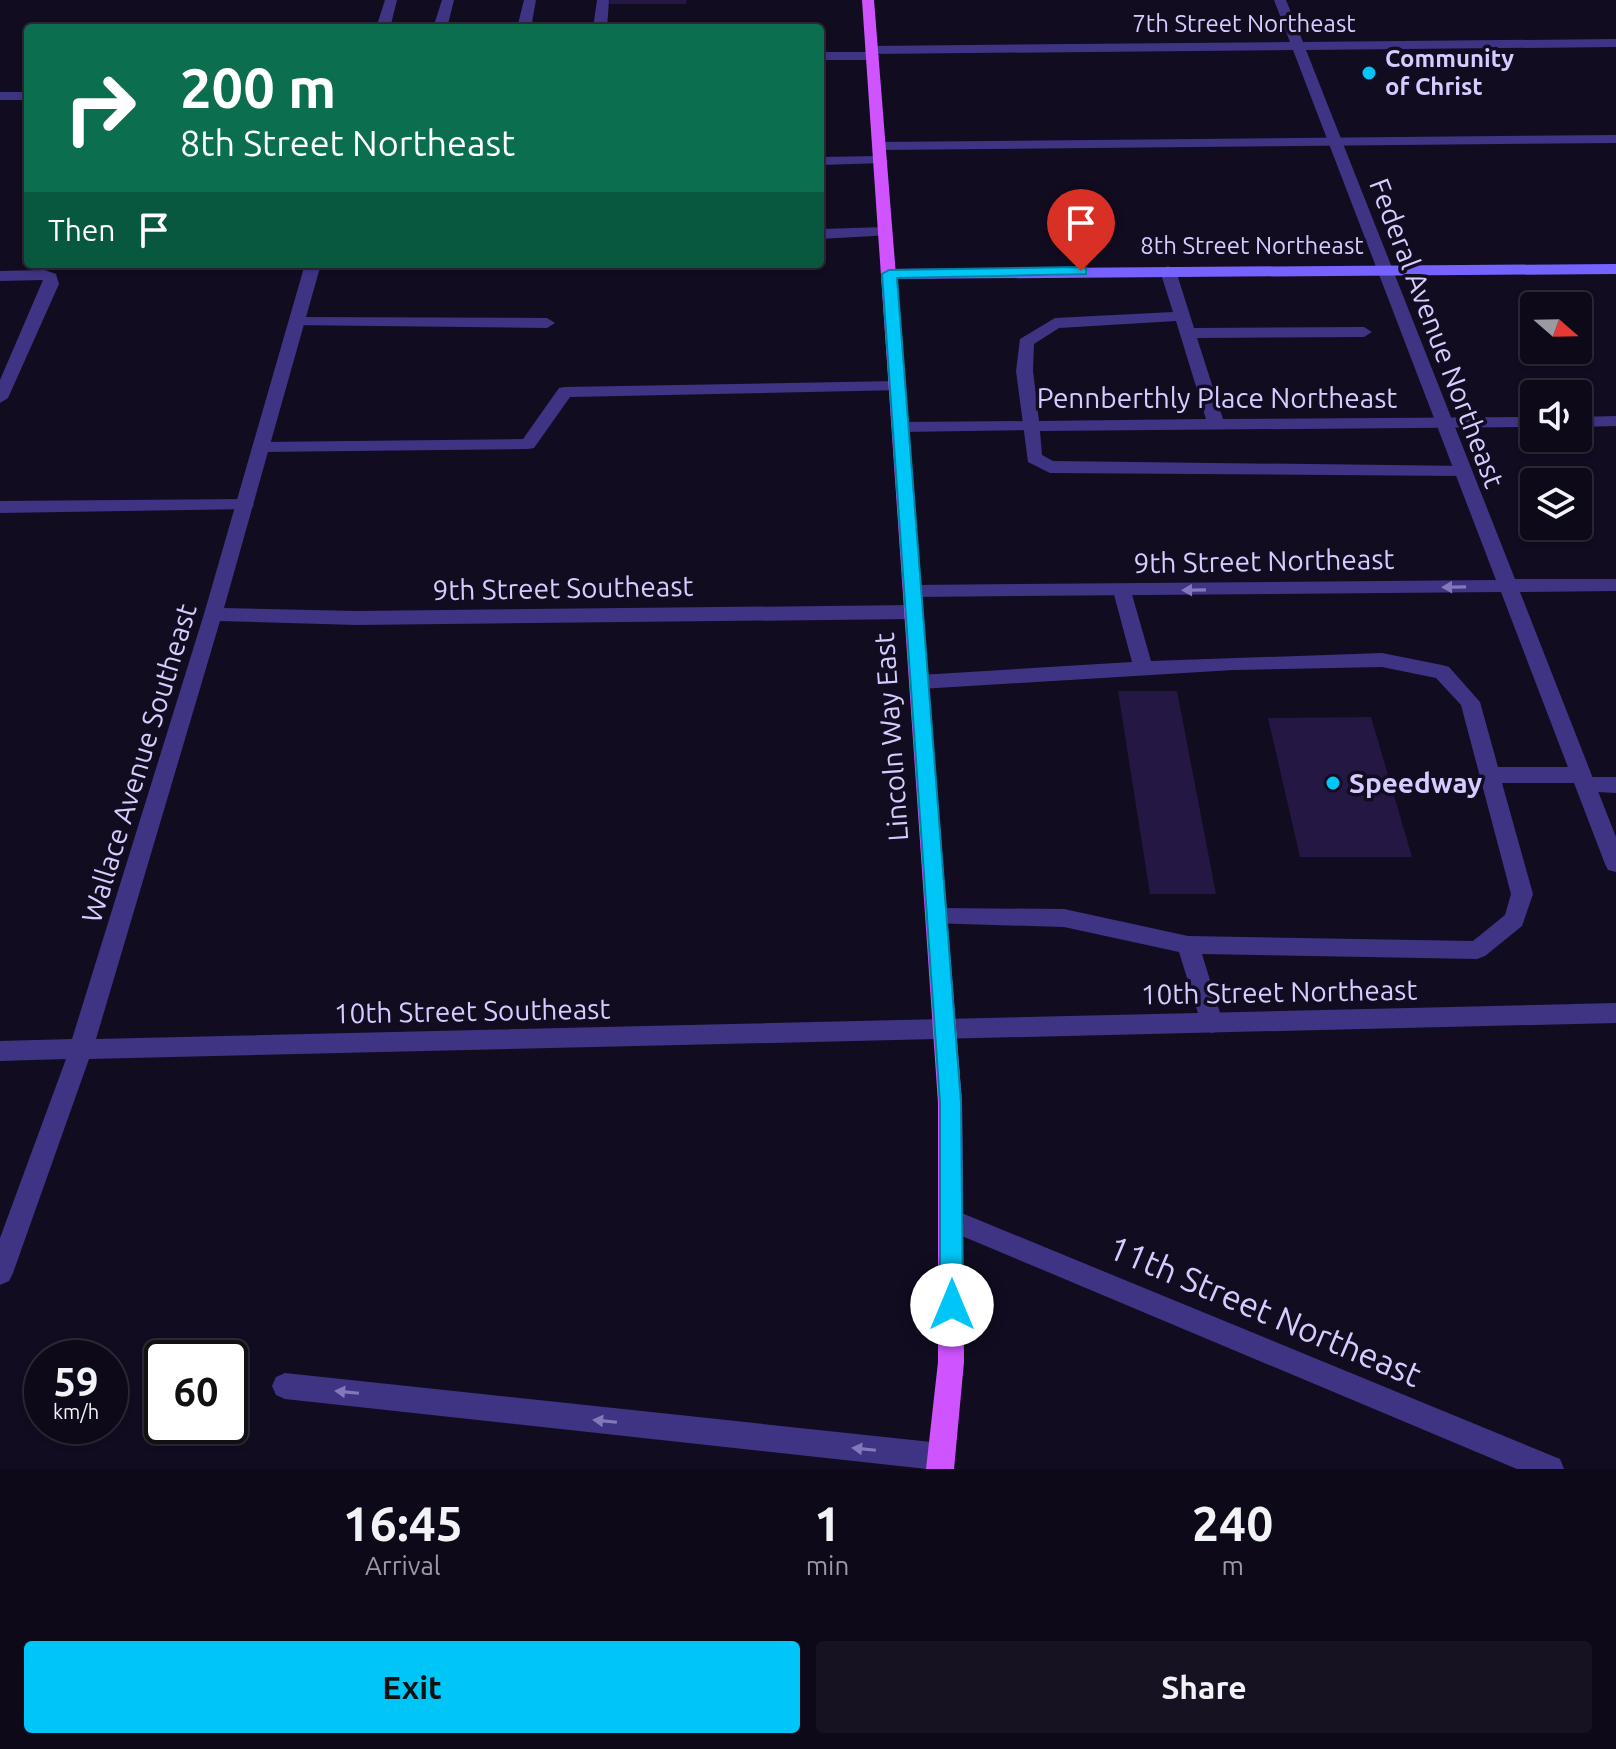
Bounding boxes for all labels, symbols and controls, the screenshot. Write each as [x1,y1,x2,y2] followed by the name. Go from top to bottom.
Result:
[1132,10,1356,37] street label: 7th Street Northeast
[1385,45,1514,100] place label: Community of Christ
[48,56,152,160] icon: right
[180,56,336,119] text: 200 m
[1360,64,1378,82] marker: Community of Christ
[180,122,515,163] text: 8th Street Northeast
[1364,174,1511,492] street label: Federal Avenue Northeast
[1047,189,1115,271] pin
[1059,201,1103,245] icon: arrive
[132,208,176,252] icon: arrive
[48,213,116,247] text: Then
[1140,232,1364,259] street label: 8th Street Northeast
[1520,292,1592,364] north arrow
[1520,292,1592,540] map controls
[1520,380,1592,452] button: sound
[1037,382,1397,413] street label: Pennberthly Place Northeast
[1520,468,1592,540] button: layers
[1133,543,1395,578] street label: 9th Street Northeast
[432,570,694,605] street label: 9th Street Southeast
[1441,580,1466,593] one-way arrow
[1181,584,1206,597] one-way arrow
[75,600,202,926] street label: Wallace Avenue Southeast
[868,632,913,842] street label: Lincoln Way East
[1349,767,1482,798] place label: Speedway
[1324,774,1342,792] marker: Speedway
[1140,974,1418,1009] street label: 10th Street Northeast
[333,993,611,1028] street label: 10th Street Southeast
[1103,1227,1427,1393] street label: 11th Street Northeast
[910,1263,994,1347] position arrow
[144,1340,248,1444] speed limit sign: 60
[53,1359,99,1404] text: 59
[334,1386,359,1399] one-way arrow
[53,1400,99,1423] text: km/h
[592,1414,617,1427] one-way arrow
[851,1442,876,1455] one-way arrow
[343,1496,463,1550] text: 16:45
[814,1496,841,1550] text: 1
[1192,1496,1273,1550] text: 240
[365,1551,441,1580] text: Arrival
[806,1551,849,1580] text: min
[1221,1551,1244,1580] text: m
[24,1641,800,1733] button: Exit
[816,1641,1592,1733] button: Share

